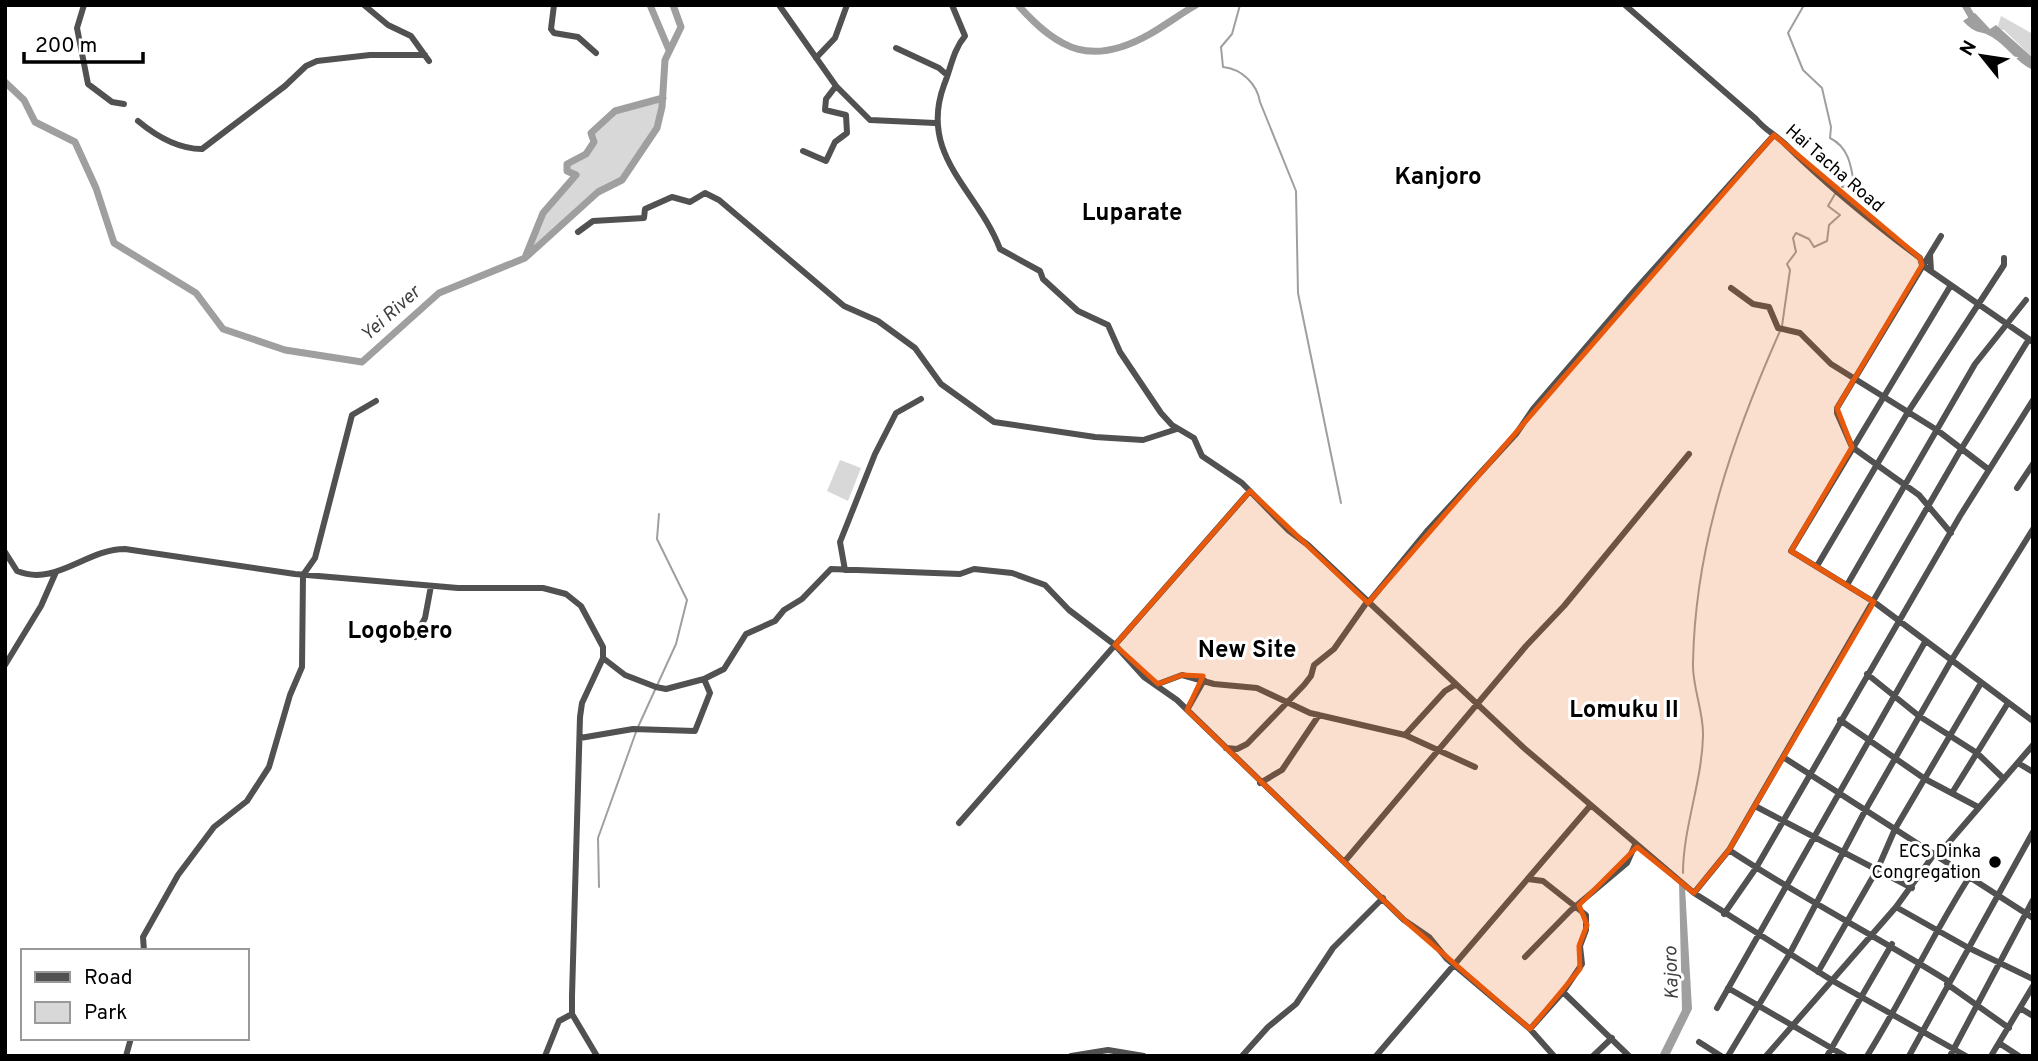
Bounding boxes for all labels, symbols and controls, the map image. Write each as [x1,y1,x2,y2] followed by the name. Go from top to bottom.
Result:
[24,21,144,65] scale bar
[1947,21,2017,91] north arrow
[35,33,97,60] text: 200 m
[1955,37,1983,60] text: N
[1780,120,1888,218] street label: Hai Tacha Road
[1394,163,1482,193] district label: Kanjoro
[1082,199,1182,229] district label: Luparate
[356,280,427,347] water label: Yei River
[348,617,452,647] district label: Logobero
[1198,636,1296,666] district label: New Site
[1569,696,1679,726] district label: Lomuku II
[1872,841,1981,885] place label: ECS Dinka Congregation
[1987,854,2003,870] marker: ECS Dinka Congregation
[1659,945,1685,1000] water label: Kajoro
[21,949,248,1040] legend
[84,965,133,992] text: Road
[84,1000,127,1027] text: Park

